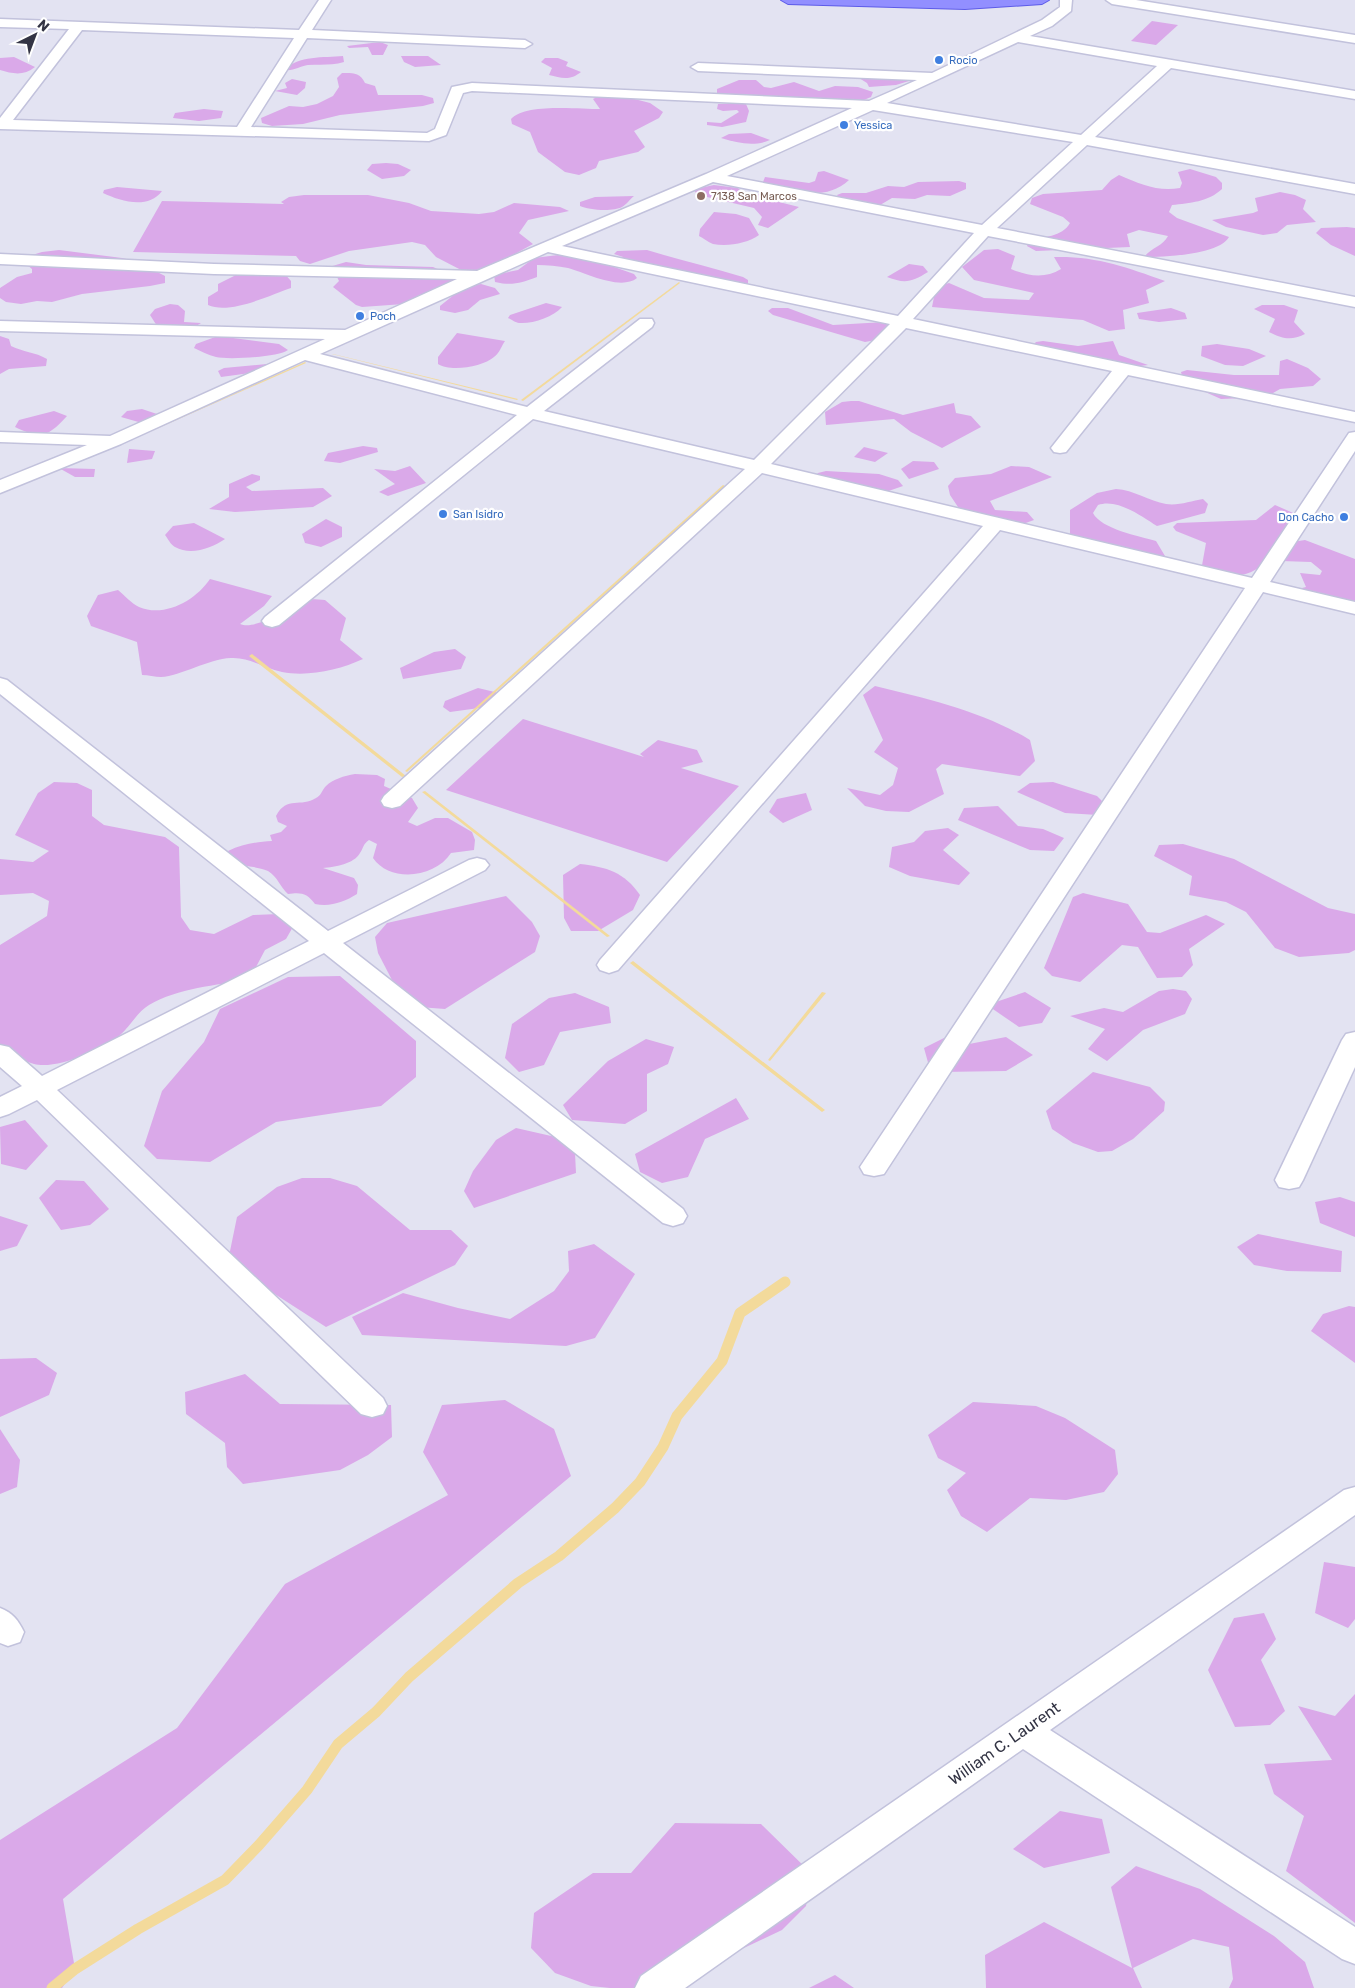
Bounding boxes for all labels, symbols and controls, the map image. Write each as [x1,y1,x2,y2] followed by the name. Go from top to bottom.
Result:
[10,10,60,60] north arrow
[34,16,53,35] text: N
[933,54,945,66] marker: Rocio
[949,54,978,67] place label: Rocio
[838,119,850,131] marker: Yessica
[854,119,892,132] place label: Yessica
[695,190,707,202] marker: 7138 San Marcos
[711,190,797,203] place label: 7138 San Marcos
[354,310,366,322] marker: Poch
[370,310,396,323] place label: Poch
[437,508,449,520] marker: San Isidro
[453,508,503,521] place label: San Isidro
[1278,511,1334,524] place label: Don Cacho
[1338,511,1350,523] marker: Don Cacho
[945,1698,1064,1789] street label: William C. Laurent

